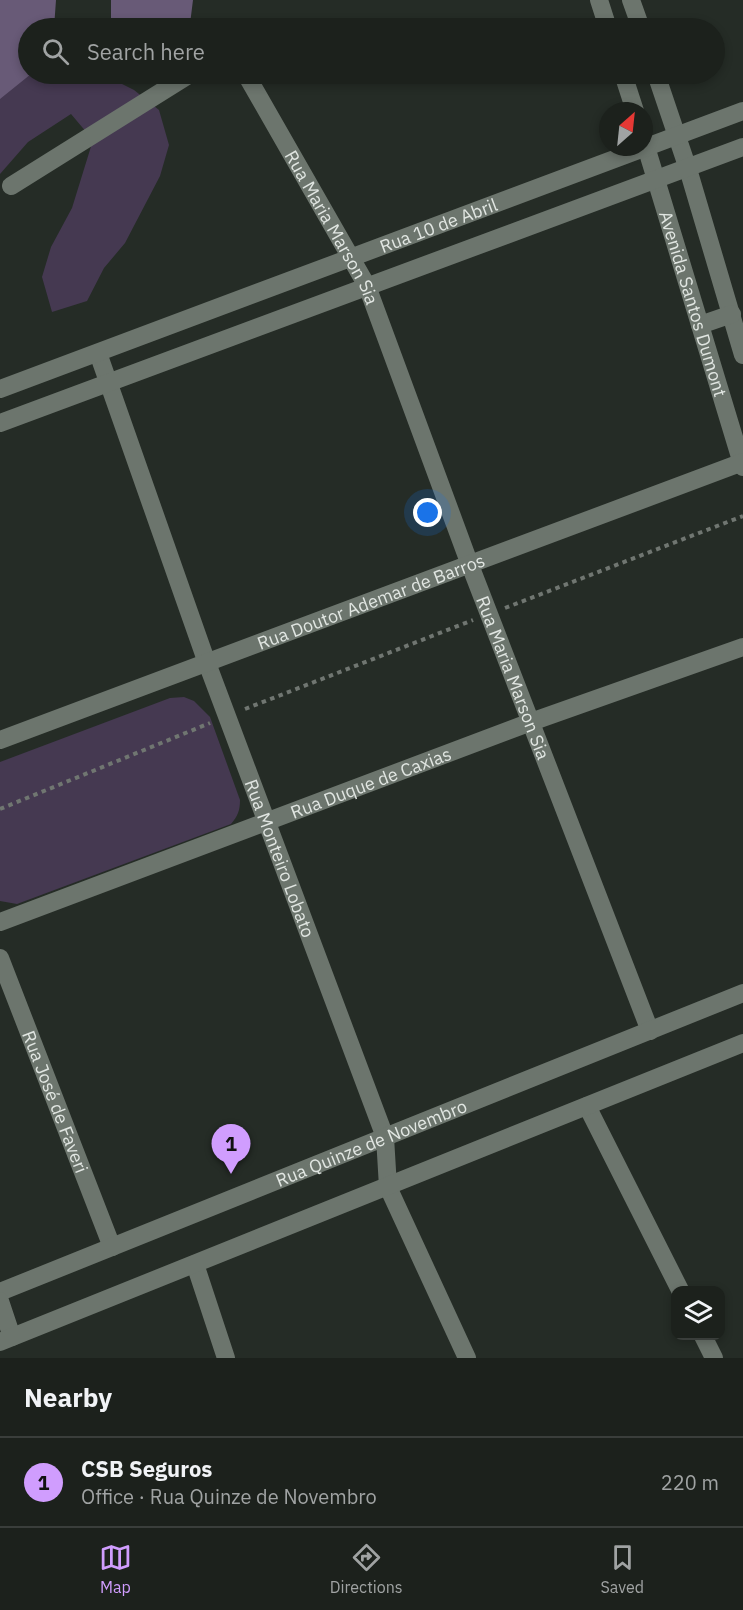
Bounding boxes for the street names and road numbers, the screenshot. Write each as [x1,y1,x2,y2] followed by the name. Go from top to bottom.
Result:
[280,146,384,308] street label: Rua Maria Marson Sia
[376,192,501,258] street label: Rua 10 de Abril
[655,208,733,399] street label: Avenida Santos Dumont
[254,548,488,654] street label: Rua Doutor Ademar de Barros
[471,592,556,763] street label: Rua Maria Marson Sia
[287,742,454,823] street label: Rua Duque de Caxias
[240,776,320,941] street label: Rua Monteiro Lobato
[18,1027,94,1176] street label: Rua José de Faveri
[272,1094,470,1191] street label: Rua Quinze de Novembro

